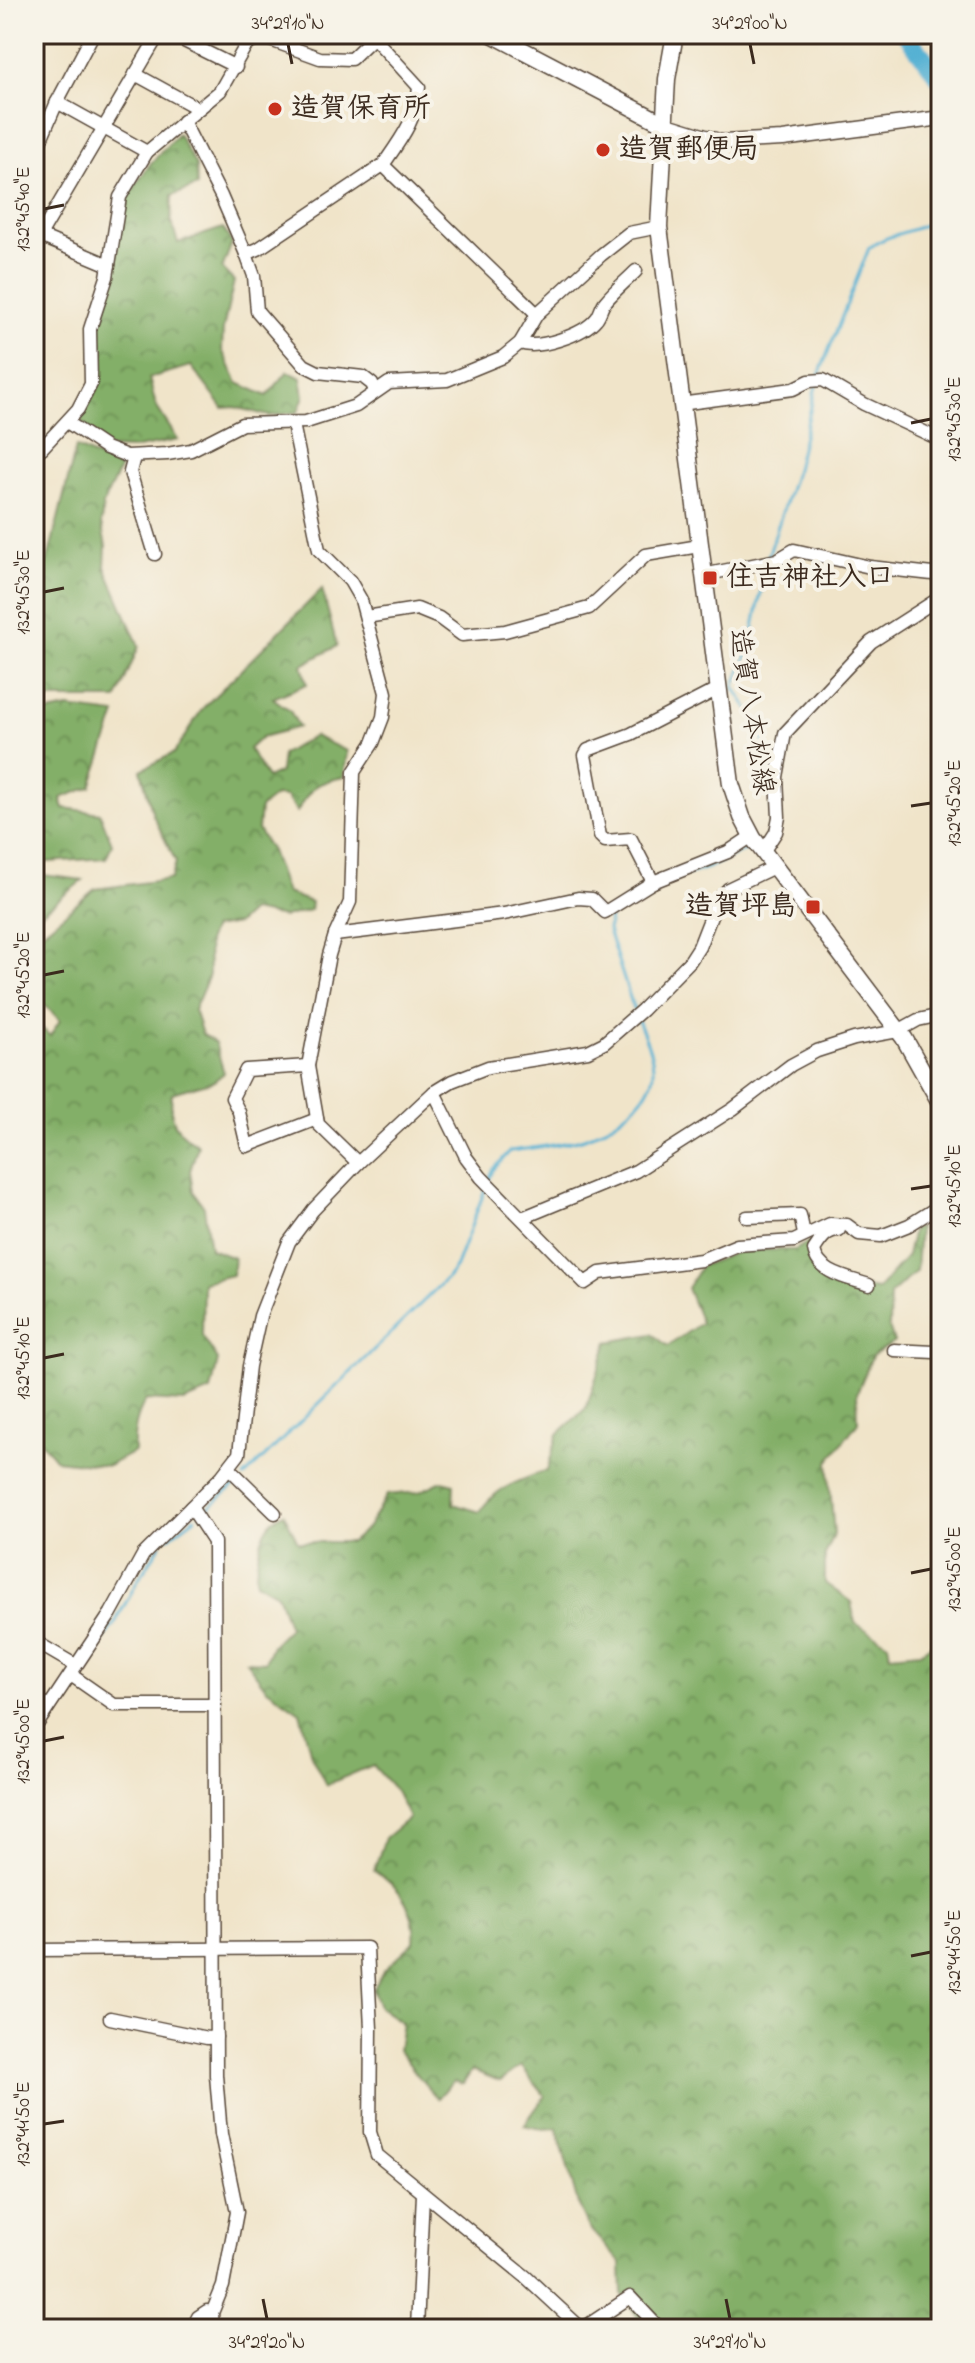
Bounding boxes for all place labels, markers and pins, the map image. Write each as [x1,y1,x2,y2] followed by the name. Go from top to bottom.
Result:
[291,89,431,130] place label: 造賀保育所
[266,100,284,118] marker: 造賀保育所
[619,130,759,171] place label: 造賀郵便局
[594,141,612,159] marker: 造賀郵便局
[726,558,894,599] place label: 住吉神社入口
[701,569,719,587] marker: 住吉神社入口
[685,887,797,928] place label: 造賀坪島
[804,898,822,916] marker: 造賀坪島

